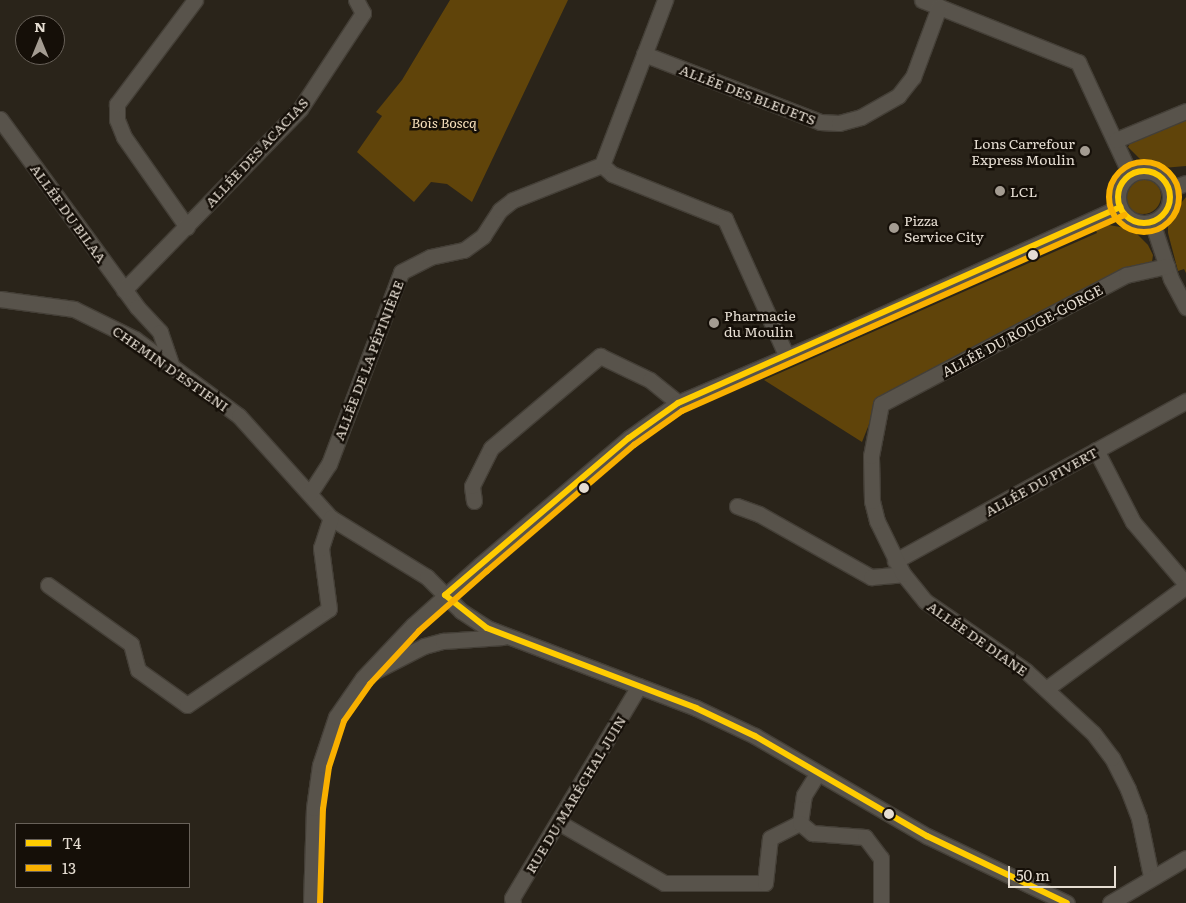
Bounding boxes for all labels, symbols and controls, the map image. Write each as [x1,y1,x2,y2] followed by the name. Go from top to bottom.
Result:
[15,15,65,65] north arrow
[34,16,46,36] text: N
[677,60,819,128] street label: ALLÉE DES BLEUETS
[201,94,311,210] street label: ALLÉE DES ACACIAS
[411,114,477,130] park label: Bois Boscq
[971,135,1075,168] place label: Lons Carrefour Express Moulin
[1079,145,1091,157] marker: Lons Carrefour Express Moulin
[28,160,110,266] street label: ALLÉE DU BILAA
[1010,183,1037,199] place label: LCL
[994,185,1006,197] marker: LCL
[904,212,984,244] place label: Pizza Service City
[888,222,900,234] marker: Pizza Service City
[1028,250,1038,260] unlabelled marker
[330,278,406,442] street label: ALLÉE DE LA PÉPINIÈRE
[939,280,1105,380] street label: ALLÉE DU ROUGE-GORGE
[724,307,796,340] place label: Pharmacie du Moulin
[708,317,720,329] marker: Pharmacie du Moulin
[110,322,232,414] street label: CHEMIN D'ESTIENI
[982,443,1100,519] street label: ALLÉE DU PIVERT
[579,483,589,493] unlabelled marker
[925,597,1031,679] street label: ALLÉE DE DIANE
[521,712,629,876] street label: RUE DU MARÉCHAL JUIN
[884,809,894,819] unlabelled marker
[15,823,190,888] legend
[62,831,81,854] text: T4
[62,856,76,879] text: 13
[1011,856,1118,888] scale bar
[1016,863,1050,886] text: 50 m

